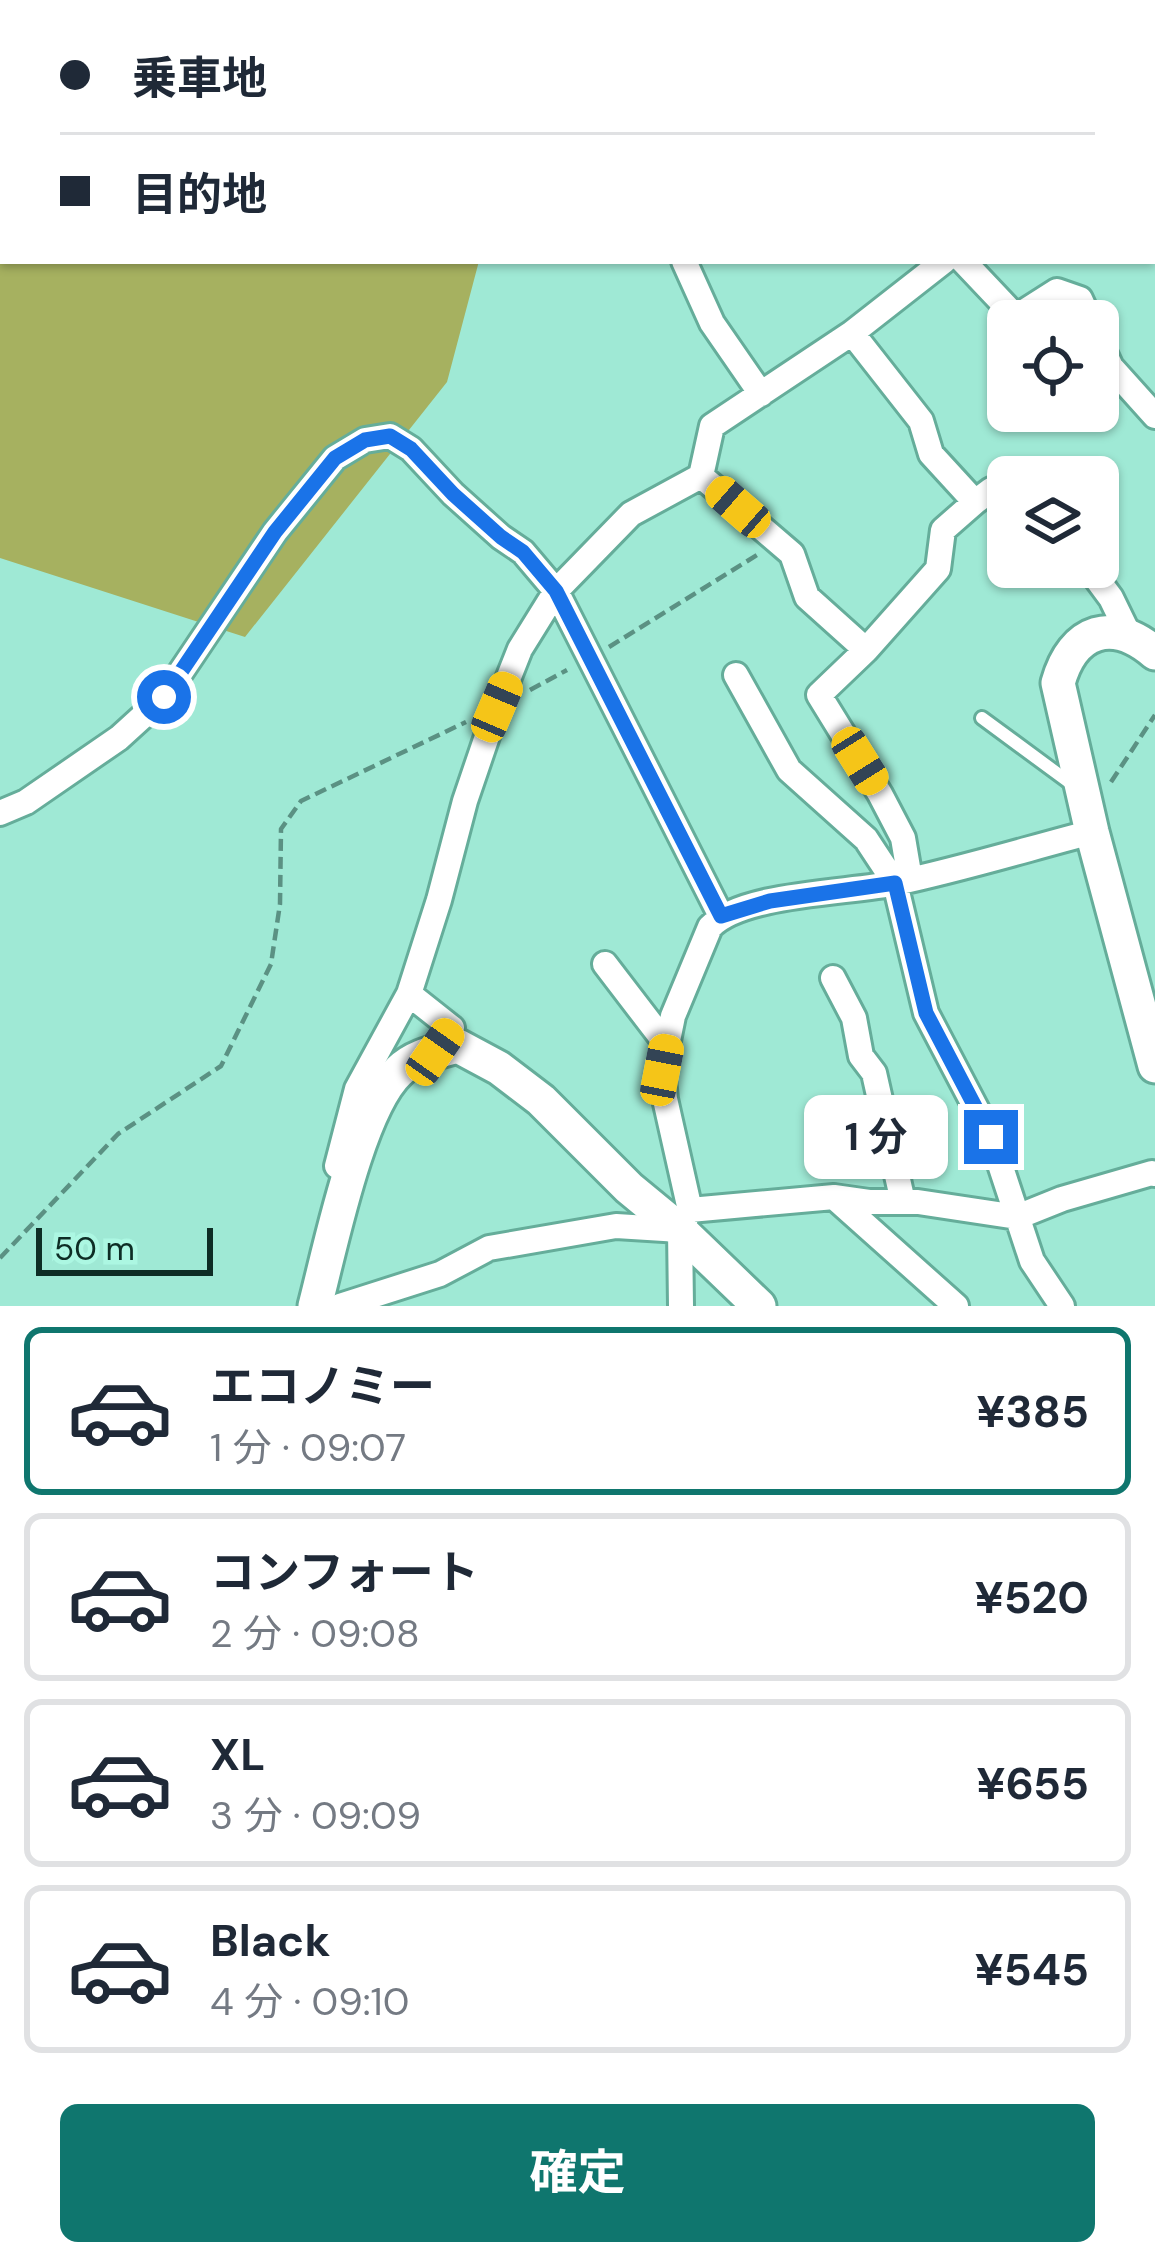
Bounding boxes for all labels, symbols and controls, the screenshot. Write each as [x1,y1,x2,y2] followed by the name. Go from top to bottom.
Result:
[132,49,267,108] text: 乗車地
[132,165,267,224] text: 目的地
[987,300,1119,588] map controls
[987,300,1119,432] button: locate
[987,456,1119,588] button: layers
[699,470,777,544] car
[466,667,528,747] car
[137,670,191,724] route start
[826,721,894,801] car
[400,1012,470,1092] car
[637,1031,687,1109] car
[805,1095,949,1179] callout: 1 分
[964,1110,1018,1164] route end
[845,1111,907,1162] text: 1 分
[36,1222,213,1275] scale bar
[54,1227,135,1270] text: 50 m
[66,1357,174,1465] icon: car
[210,1357,435,1416] text: エコノミー
[976,1382,1089,1441] text: ¥385
[210,1422,406,1473] text: 1 分 · 09:07
[66,1543,174,1651] icon: car
[210,1543,479,1602] text: コンフォート
[975,1568,1089,1627] text: ¥520
[210,1608,420,1659] text: 2 分 · 09:08
[210,1725,265,1784] text: XL
[66,1729,174,1837] icon: car
[976,1754,1089,1813] text: ¥655
[210,1790,421,1841] text: 3 分 · 09:09
[210,1911,330,1970] text: Black
[66,1915,174,2023] icon: car
[975,1940,1089,1999] text: ¥545
[210,1976,409,2027] text: 4 分 · 09:10
[60,2104,1095,2242] button: 確定

